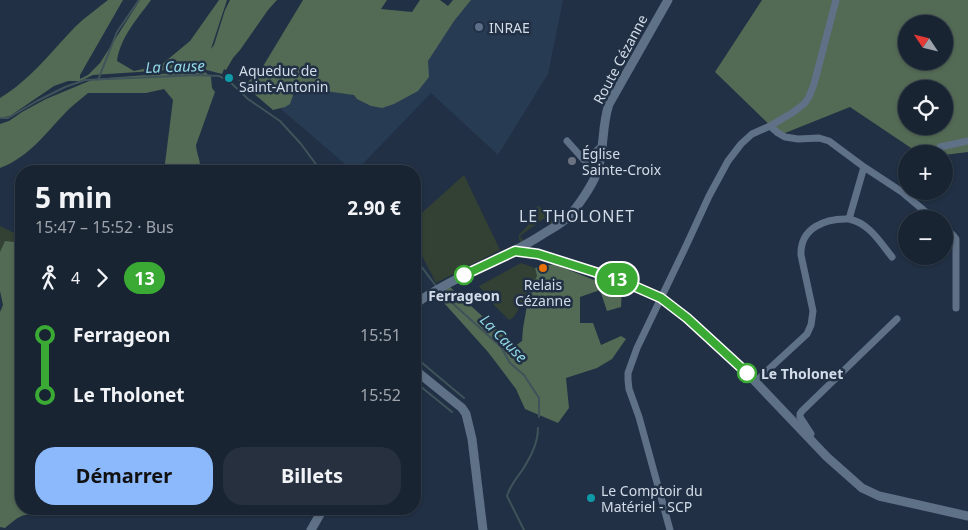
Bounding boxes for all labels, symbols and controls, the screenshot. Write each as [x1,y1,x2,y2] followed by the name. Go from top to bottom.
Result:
[588,11,652,107] street label: Route Cézanne
[898,15,952,70] north arrow
[898,15,953,265] map controls
[489,18,530,37] place label: INRAE
[473,21,485,33] marker: INRAE
[145,55,206,77] water label: La Cause
[239,61,328,96] place label: Aqueduc de Saint-Antonin
[223,72,235,84] marker: Aqueduc de Saint-Antonin
[898,80,953,135] button: locate
[582,144,662,179] place label: Église Sainte-Croix
[898,145,953,200] button: +
[566,155,578,167] marker: Église Sainte-Croix
[35,178,112,216] text: 5 min
[347,195,401,221] text: 2.90 €
[519,205,635,227] district label: LE THOLONET
[898,210,953,265] button: −
[35,216,174,238] text: 15:47 – 15:52 · Bus
[537,262,549,274] marker: Relais Cézanne
[594,263,640,295] line badge: 13
[35,264,63,292] icon: walk
[88,264,116,292] icon: forward
[454,265,474,285] marker: Ferrageon
[134,266,155,290] text: 13
[71,267,80,289] text: 4
[607,267,627,291] text: 13
[515,275,571,310] place label: Relais Cézanne
[428,286,500,305] place label: Ferrageon
[476,310,532,367] water label: La Cause
[73,322,170,348] text: Ferrageon
[360,324,401,346] text: 15:51
[737,363,757,383] marker: Le Tholonet
[761,364,843,383] place label: Le Tholonet
[73,382,185,408] text: Le Tholonet
[360,384,401,406] text: 15:52
[35,447,213,505] button: Démarrer
[223,447,401,505] button: Billets
[601,481,703,516] place label: Le Comptoir du Matériel - SCP
[585,492,597,504] marker: Le Comptoir du Matériel - SCP

